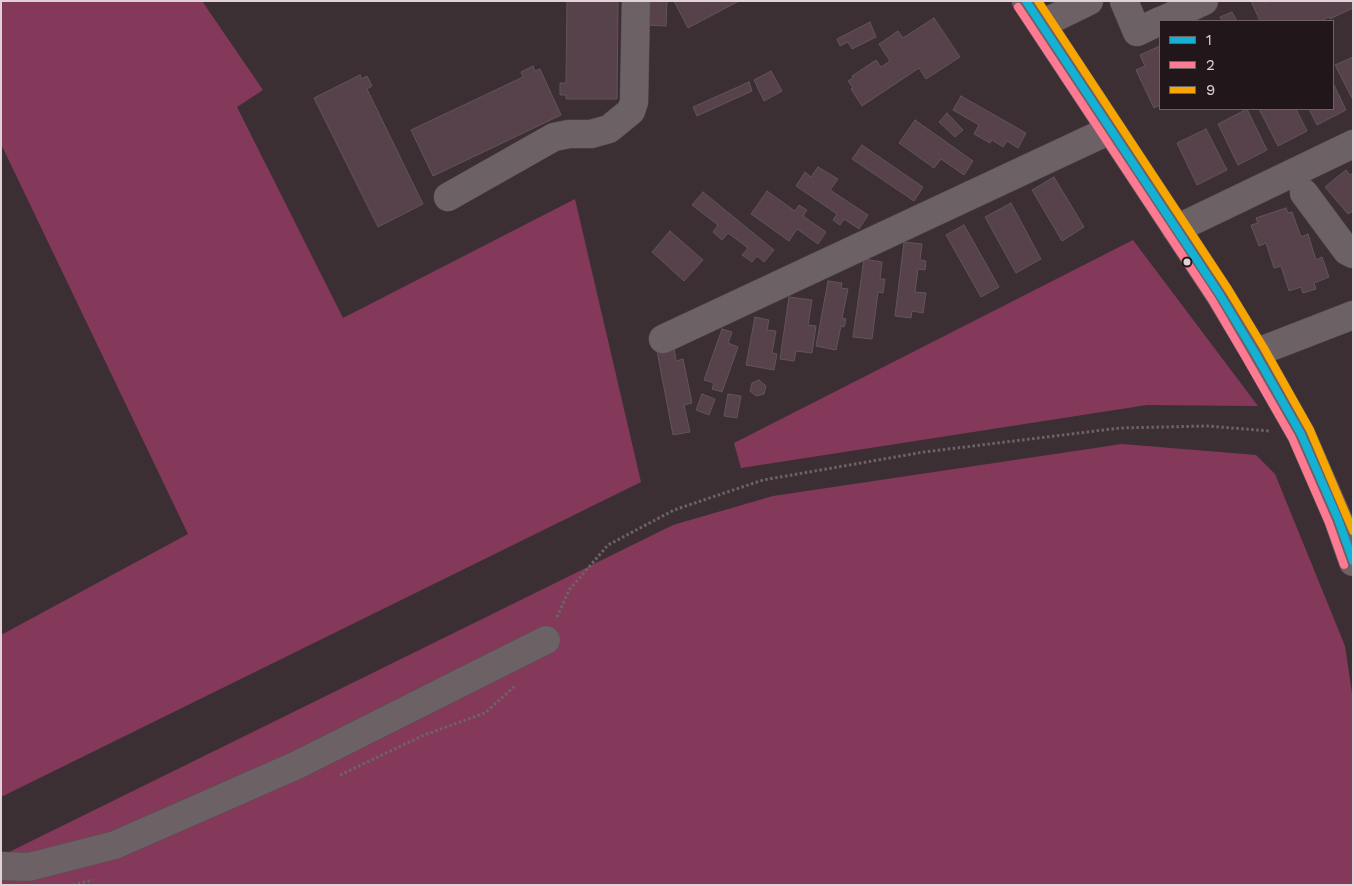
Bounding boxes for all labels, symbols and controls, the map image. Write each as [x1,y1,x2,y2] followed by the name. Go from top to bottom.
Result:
[1159,20,1334,110] legend
[1206,31,1212,49] text: 1
[1206,56,1215,74] text: 2
[1206,81,1215,99] text: 9
[1182,257,1192,267] unlabelled marker

